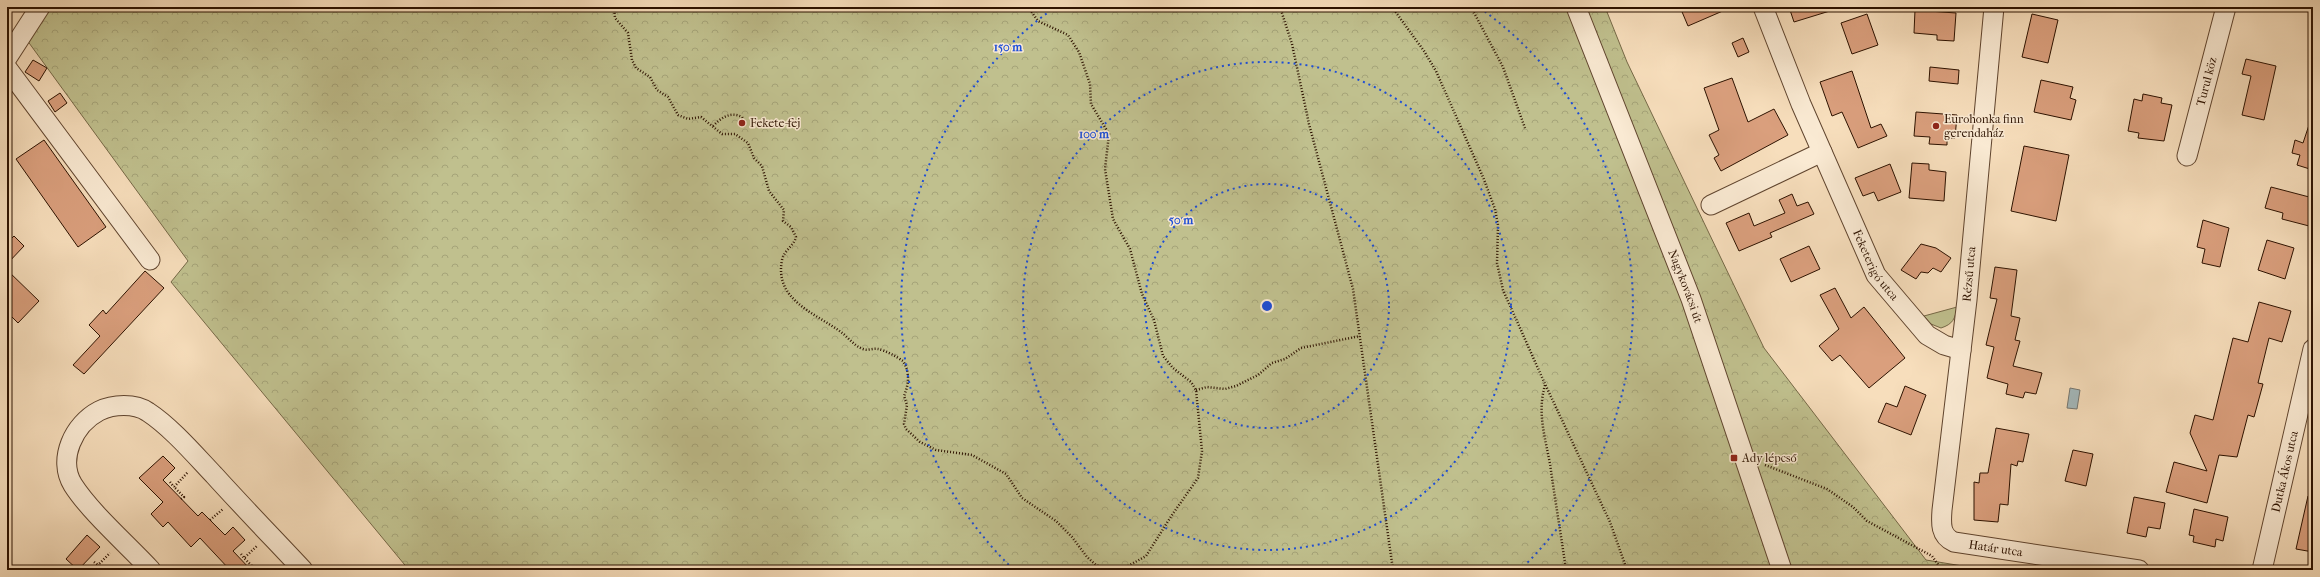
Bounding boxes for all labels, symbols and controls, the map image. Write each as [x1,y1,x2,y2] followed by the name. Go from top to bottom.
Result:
[994,40,1023,54] text: 150 m
[2193,55,2220,107] street label: Turul köz
[1944,112,2024,140] place label: Eurohonka finn gerendaház
[750,116,800,130] place label: Fekete-fej
[737,118,747,128] marker: Fekete-fej
[1931,121,1941,131] marker: Eurohonka finn gerendaház
[1079,127,1110,141] text: 100 m
[1169,213,1194,227] text: 50 m
[1850,227,1902,304] street label: Feketerigó utca
[1960,245,1978,302] street label: Rézsű utca
[1665,248,1706,325] street label: Nagykovácsi út
[1260,299,1274,313] centre of rings
[2269,429,2301,514] street label: Dutka Ákos utca
[1741,451,1797,465] place label: Ady lépcső
[1729,453,1739,463] marker: Ady lépcső
[1968,537,2024,559] street label: Határ utca

